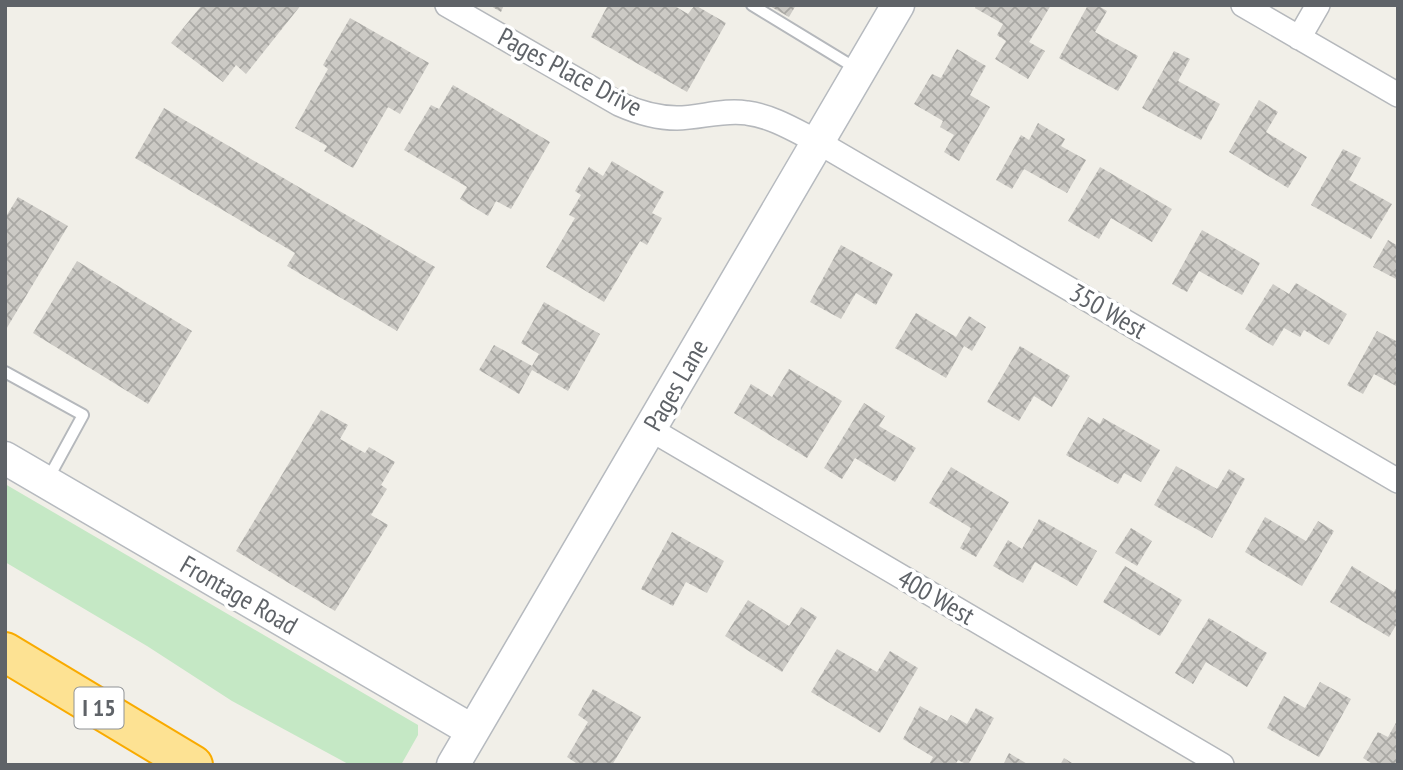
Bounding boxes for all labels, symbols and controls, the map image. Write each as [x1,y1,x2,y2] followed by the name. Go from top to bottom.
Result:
[493,20,648,123] street label: Pages Place Drive
[1064,275,1153,346] street label: 350 West
[636,333,715,437] street label: Pages Lane
[175,548,304,641] street label: Frontage Road
[892,561,981,632] street label: 400 West
[74,688,124,728] road number: I 15

